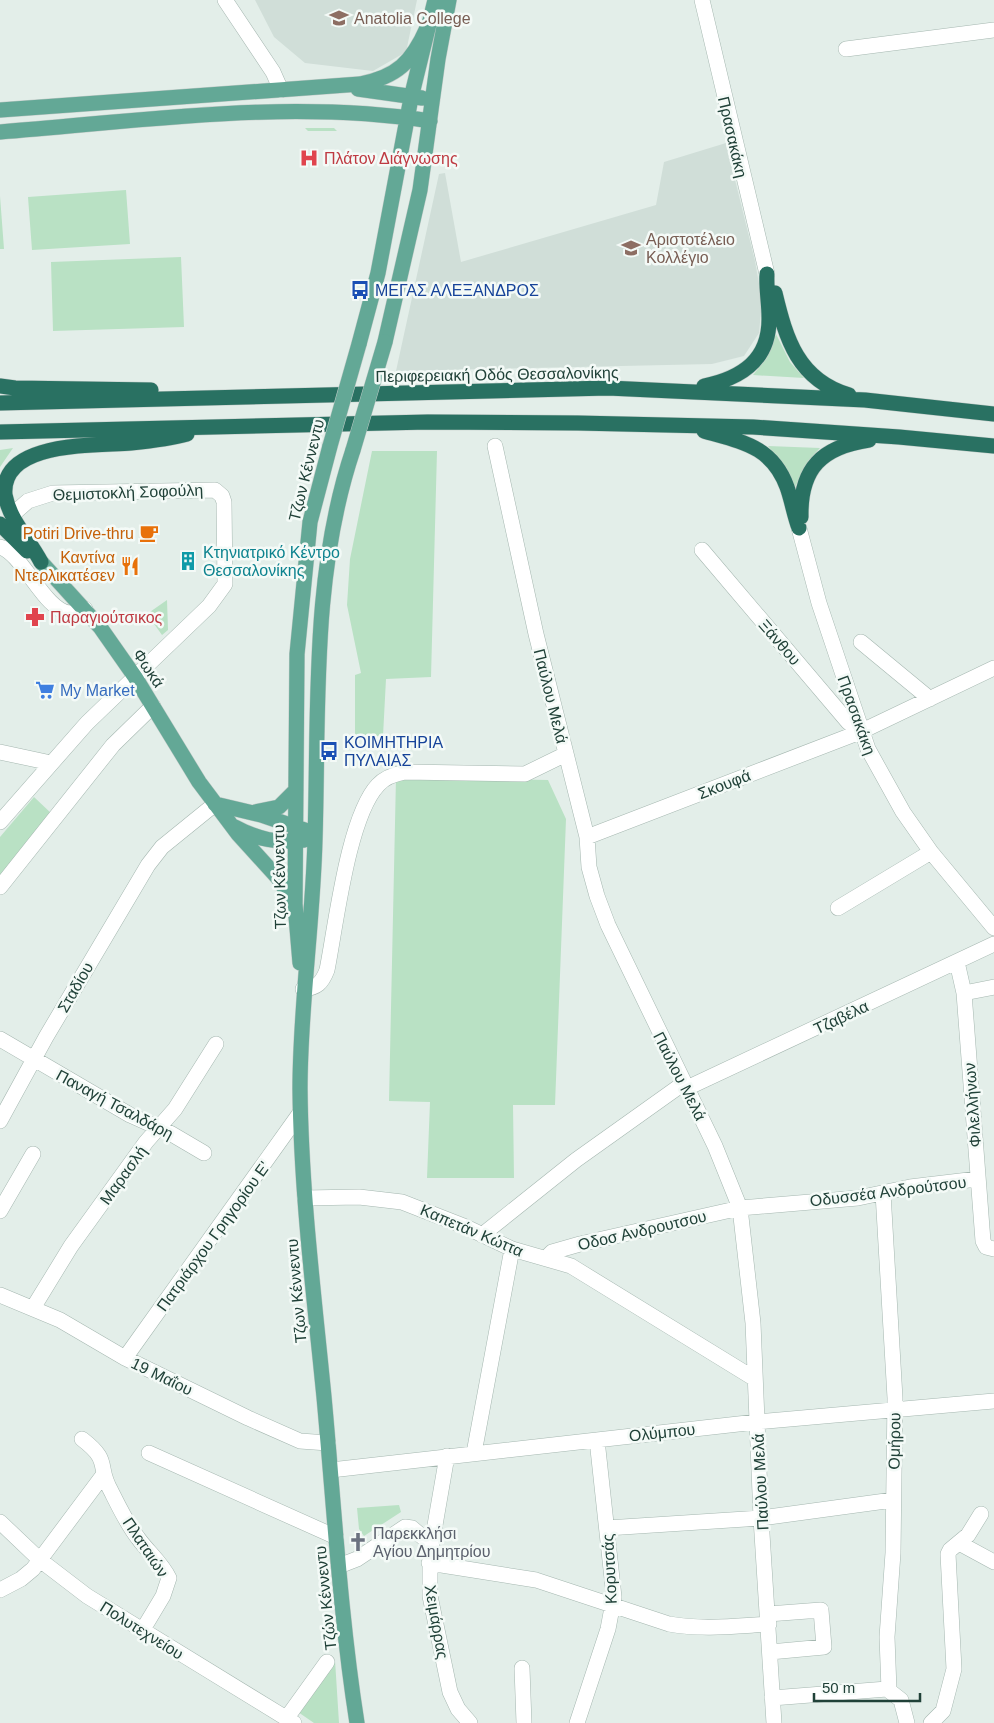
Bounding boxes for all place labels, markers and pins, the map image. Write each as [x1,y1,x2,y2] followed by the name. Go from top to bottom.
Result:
[328,7,350,29] school or university icon: Anatolia College
[354,10,471,27] place label: Anatolia College
[298,147,320,169] hospital icon: Πλάτον Διάγνωσης
[324,150,458,167] place label: Πλάτον Διάγνωσης
[646,231,735,266] place label: Αριστοτέλειο Κολλέγιο
[620,237,642,259] school or university icon: Αριστοτέλειο Κολλέγιο
[349,279,371,301] bus stop icon: ΜΕΓΑΣ ΑΛΕΞΑΝΔΡΟΣ
[375,282,539,299] place label: ΜΕΓΑΣ ΑΛΕΞΑΝΔΡΟΣ
[138,522,160,544] cafe icon: Potiri Drive-thru
[23,525,134,542] place label: Potiri Drive-thru
[203,544,340,579] place label: Κτηνιατρικό Κέντρο Θεσσαλονίκης
[14,549,115,584] place label: Καντίνα Ντερλικατέσεν
[177,550,199,572] building icon: Κτηνιατρικό Κέντρο Θεσσαλονίκης
[119,555,141,577] restaurant icon: Καντίνα Ντερλικατέσεν
[24,606,46,628] pharmacy icon: Παραγιούτσικος
[50,609,163,626] place label: Παραγιούτσικος
[34,679,56,701] supermarket icon: My Market
[60,682,135,699] place label: My Market
[344,734,443,769] place label: ΚΟΙΜΗΤΗΡΙΑ ΠΥΛΑΙΑΣ
[318,740,340,762] bus stop icon: ΚΟΙΜΗΤΗΡΙΑ ΠΥΛΑΙΑΣ
[373,1525,490,1560] place label: Παρεκκλήσι Αγίου Δημητρίου
[347,1531,369,1553] church icon: Παρεκκλήσι Αγίου Δημητρίου

